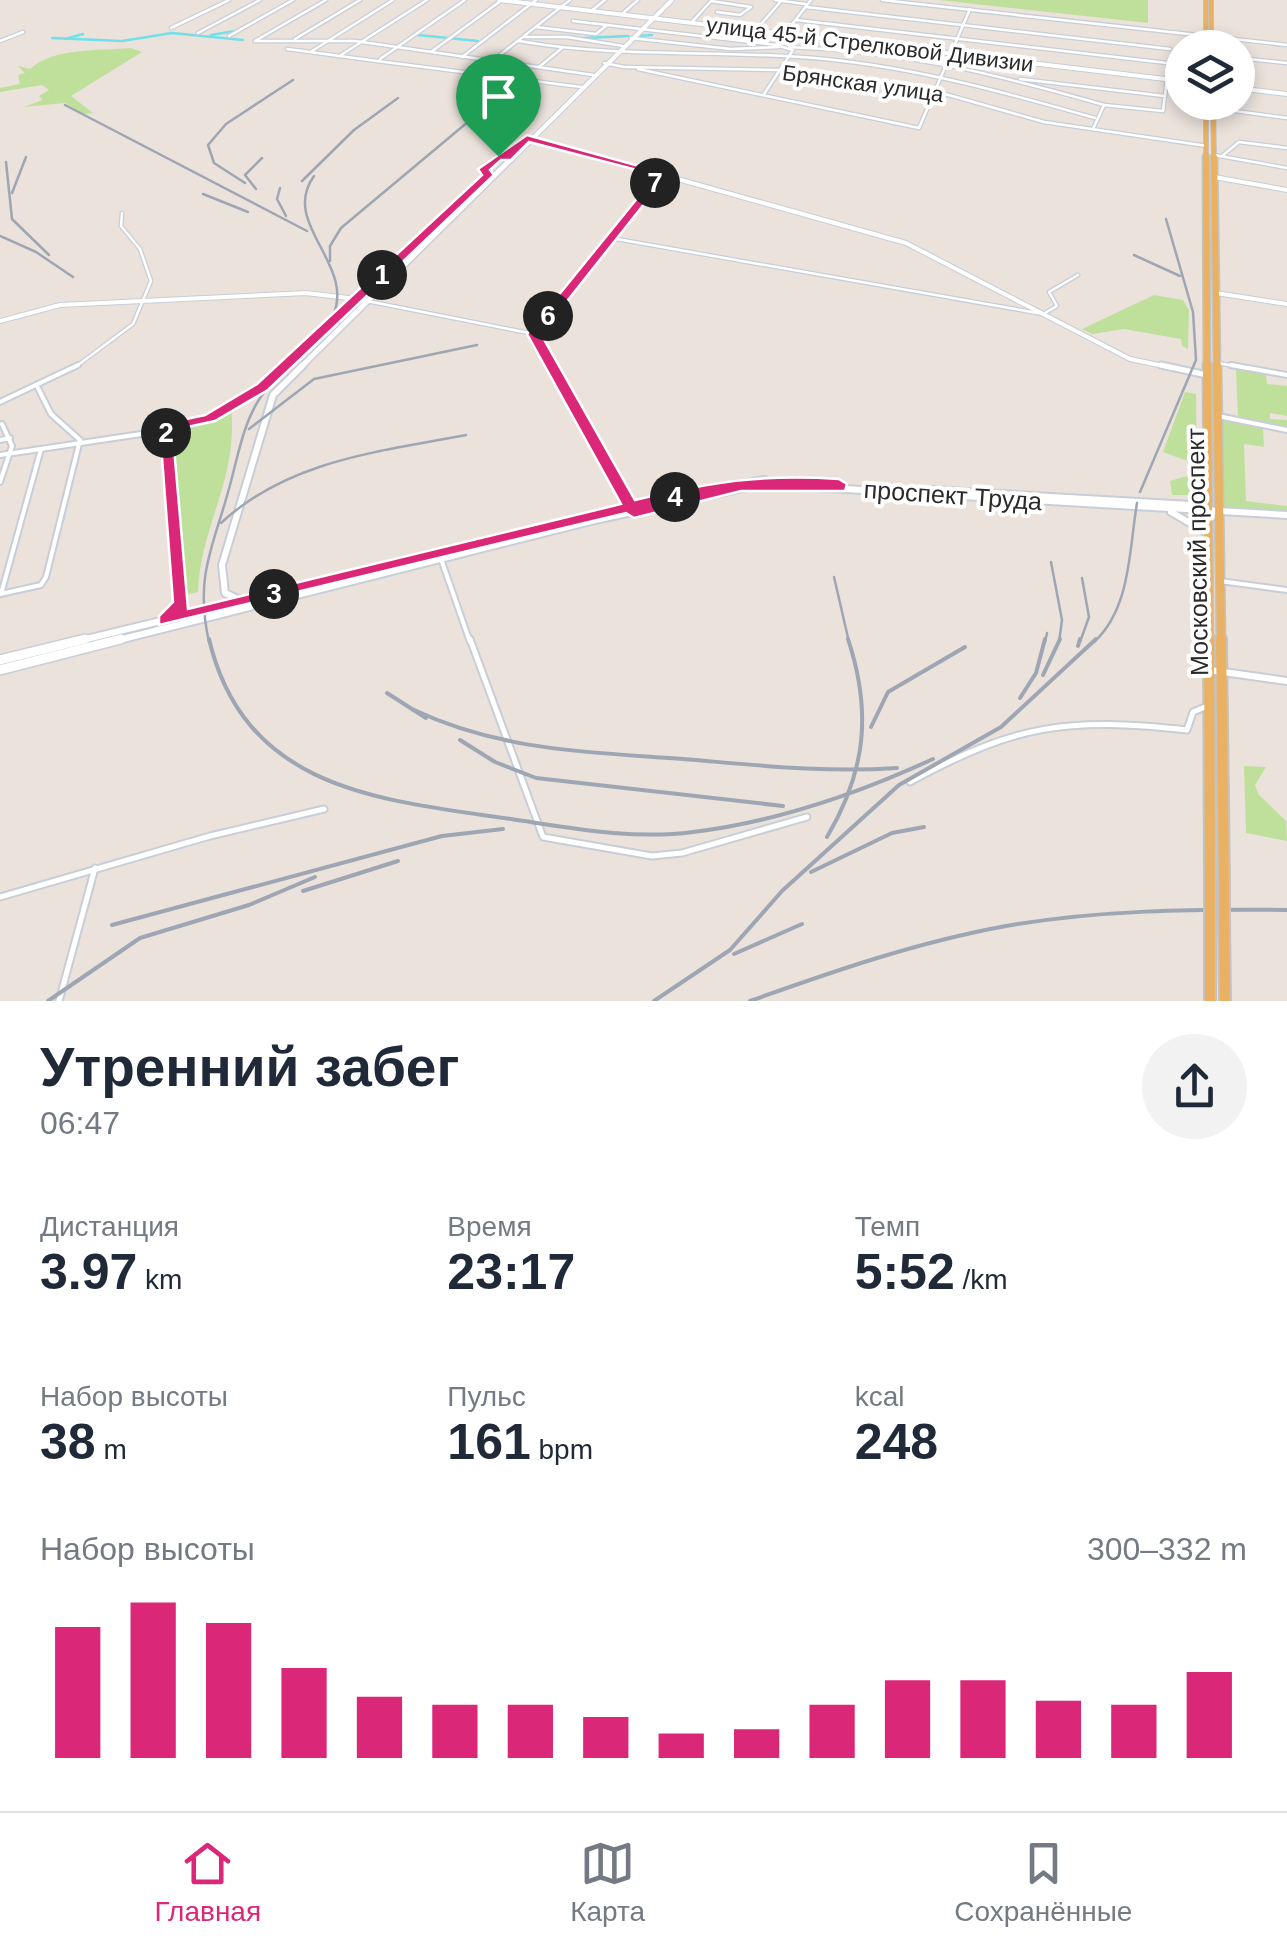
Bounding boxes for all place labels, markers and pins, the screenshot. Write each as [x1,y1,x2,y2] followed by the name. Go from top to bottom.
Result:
[456,54,541,157] pin
[630,158,680,208] pin: 7
[357,250,407,300] pin: 1
[523,291,573,341] pin: 6
[141,408,191,458] pin: 2
[650,472,700,522] pin: 4
[249,569,299,619] pin: 3

